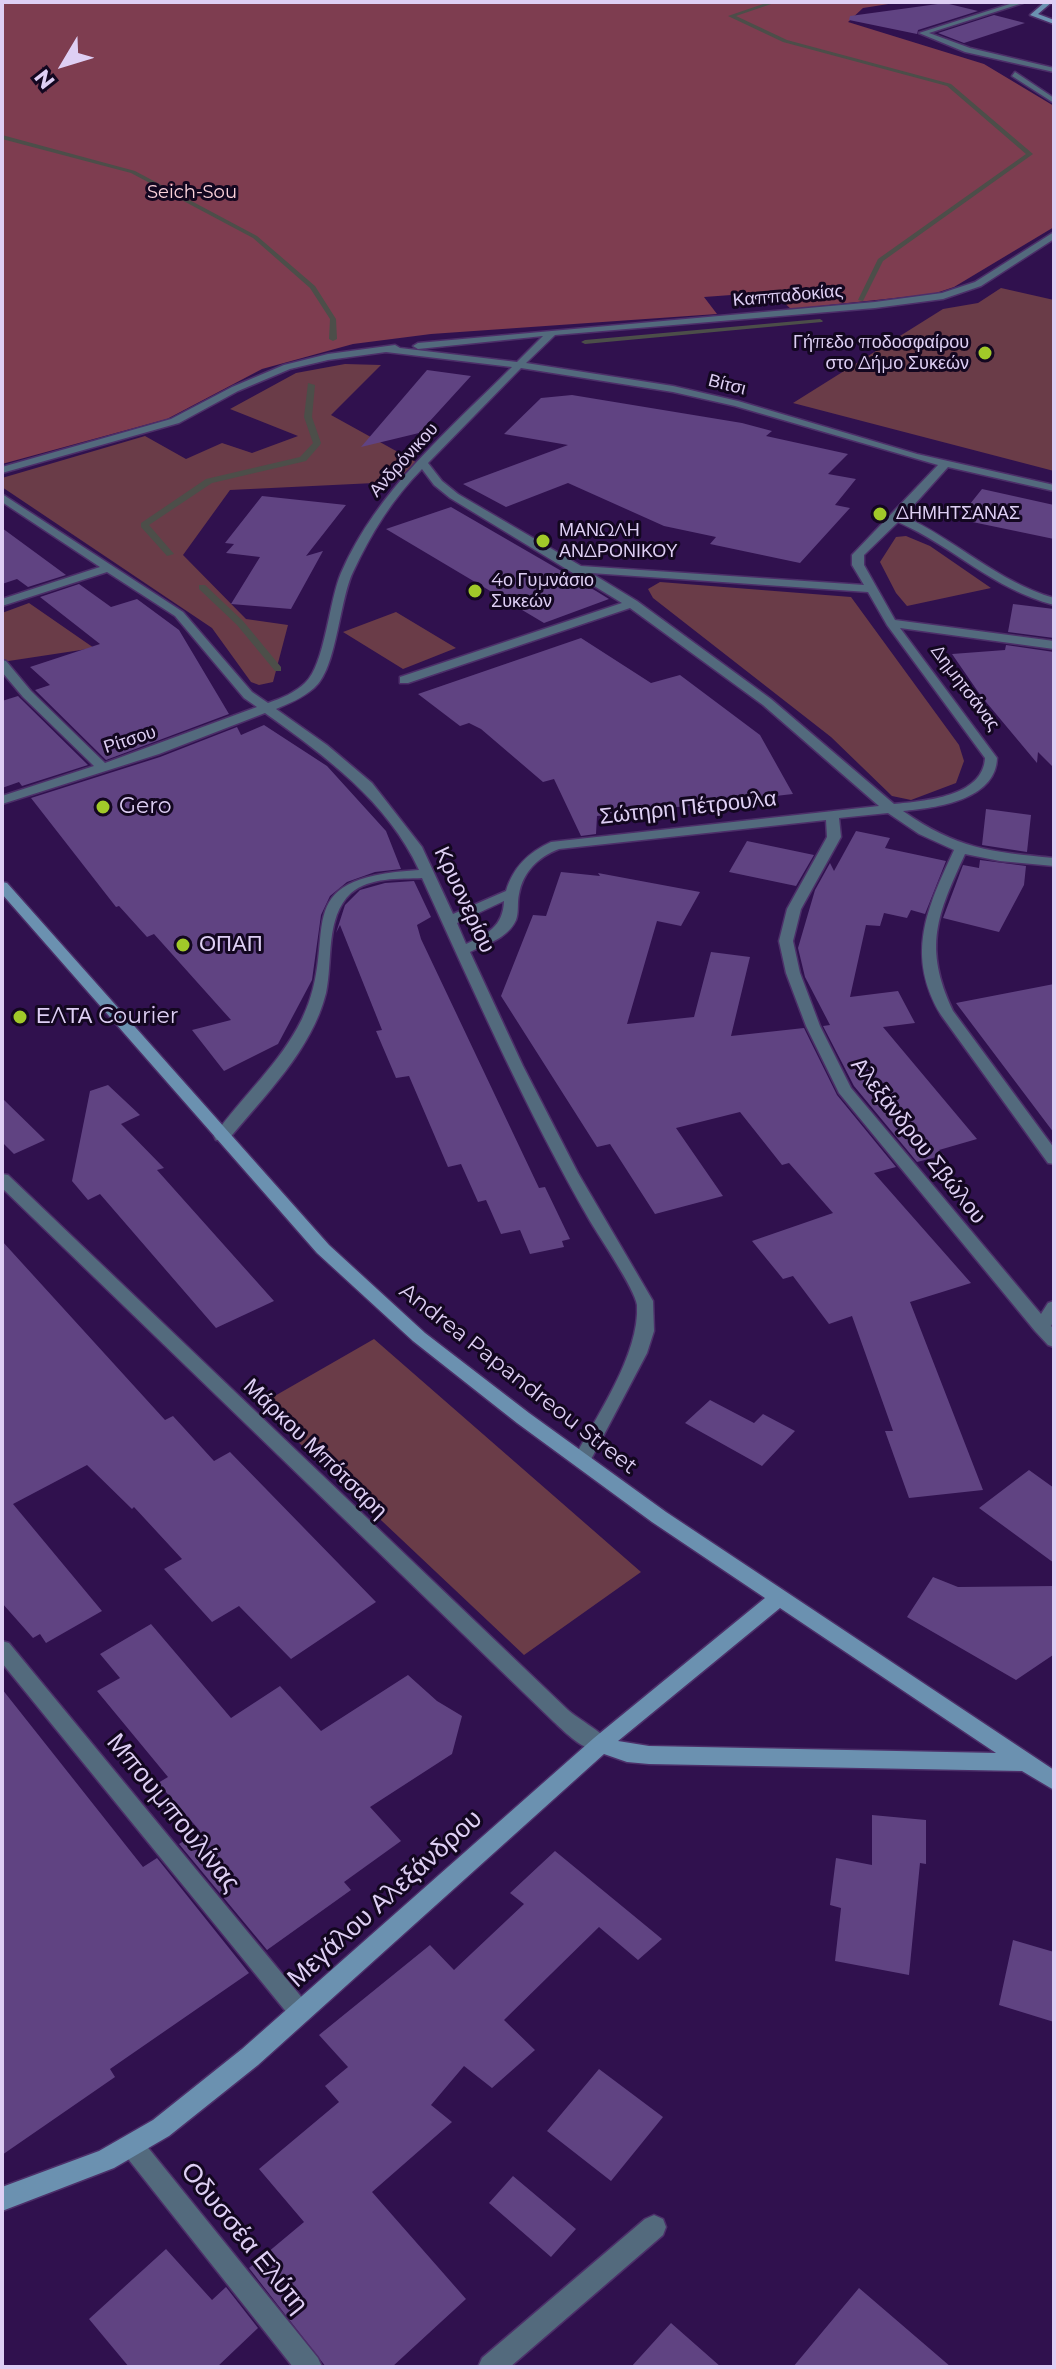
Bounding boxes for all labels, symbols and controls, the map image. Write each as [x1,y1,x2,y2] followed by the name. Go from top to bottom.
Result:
[24,24,104,104] north arrow
[29,64,61,94] text: N
[147,182,237,204] park label: Seich-Sou
[732,280,844,312] street label: Καππαδοκίας
[793,332,969,374] place label: Γήπεδο ποδοσφαίρου στο Δήμο Συκεών
[976,344,994,362] marker: Γήπεδο ποδοσφαίρου στο Δήμο Συκεών
[706,370,748,400] street label: Βίτσι
[365,418,443,502] street label: Ανδρόνικου
[896,503,1020,525] place label: ΔΗΜΗΤΣΑΝΑΣ
[871,505,889,523] marker: ΔΗΜΗΤΣΑΝΑΣ
[559,520,678,562] place label: ΜΑΝΩΛΗ ΑΝΔΡΟΝΙΚΟΥ
[534,532,552,550] marker: ΜΑΝΩΛΗ ΑΝΔΡΟΝΙΚΟΥ
[491,570,594,612] place label: 4ο Γυμνάσιο Συκεών
[466,582,484,600] marker: 4ο Γυμνάσιο Συκεών
[926,641,1004,735] street label: Δημητσάνας
[101,721,159,759] street label: Ρίτσου
[598,786,778,830] street label: Σώτηρη Πέτρουλα
[119,794,172,820] place label: Gero
[94,798,112,816] marker: Gero
[428,843,500,957] street label: Κρυονερίου
[199,932,263,958] place label: ΟΠΑΠ
[174,936,192,954] marker: ΟΠΑΠ
[36,1004,179,1030] place label: ΕΛΤΑ Courier
[11,1008,29,1026] marker: ΕΛΤΑ Courier
[845,1053,991,1229] street label: Αλεξάνδρου Σβώλου
[394,1278,642,1480] street label: Andrea Papandreou Street
[238,1374,392,1524] street label: Μάρκου Μπότσαρη
[100,1728,246,1898] street label: Μπουμπουλίνας
[281,1803,489,1995] street label: Μεγάλου Αλεξάνδρου
[174,2156,314,2320] street label: Οδυσσέα Ελύτη

